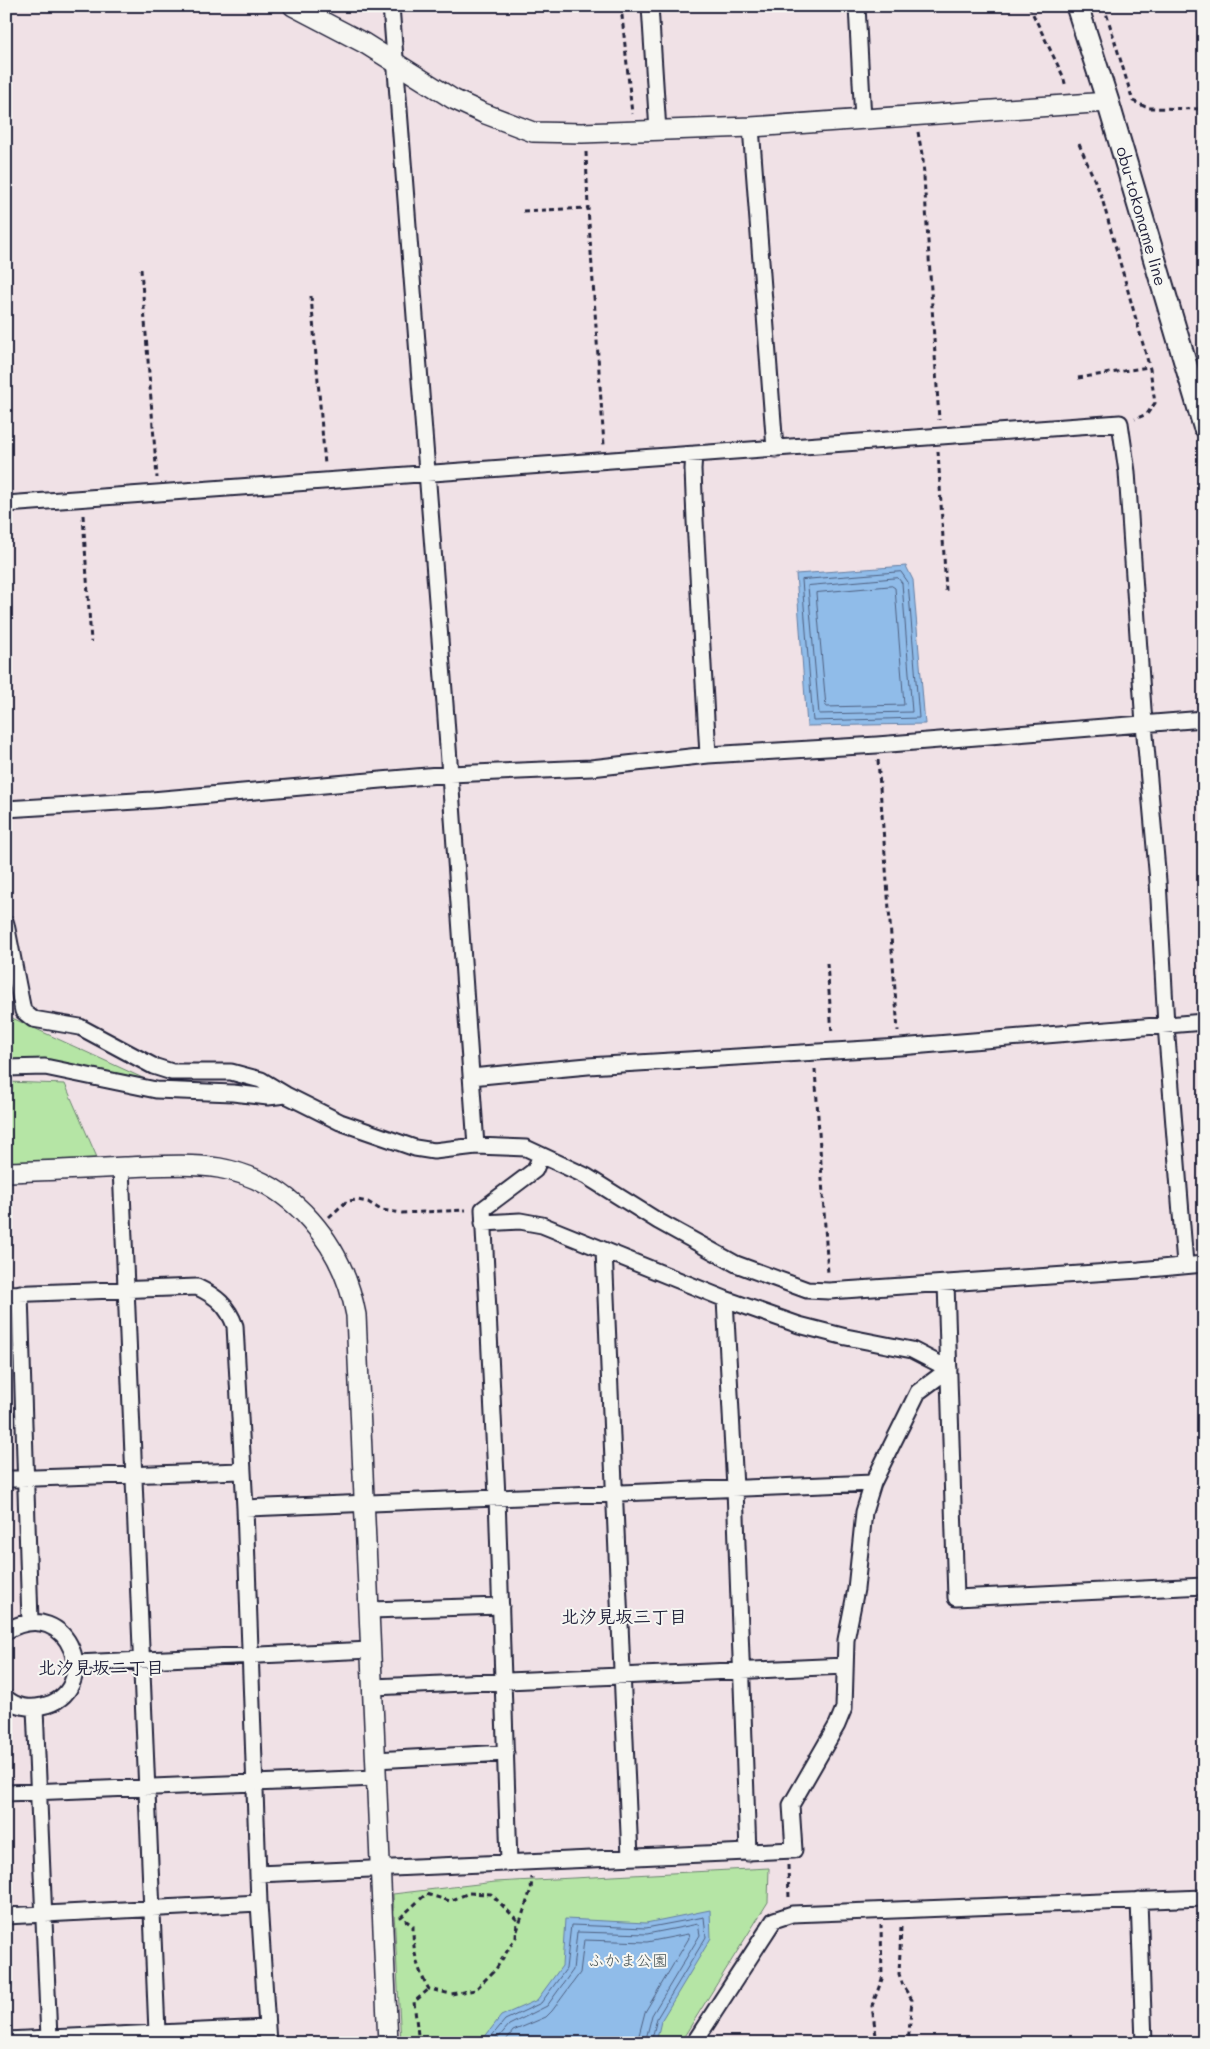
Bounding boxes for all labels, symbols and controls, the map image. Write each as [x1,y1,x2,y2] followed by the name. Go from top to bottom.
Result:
[1112,144,1172,288] street label: obu-tokoname line
[561,1604,687,1628] district label: 北汐見坂三丁目
[38,1655,164,1679] district label: 北汐見坂二丁目
[588,1949,668,1970] park label: ふかま公園

